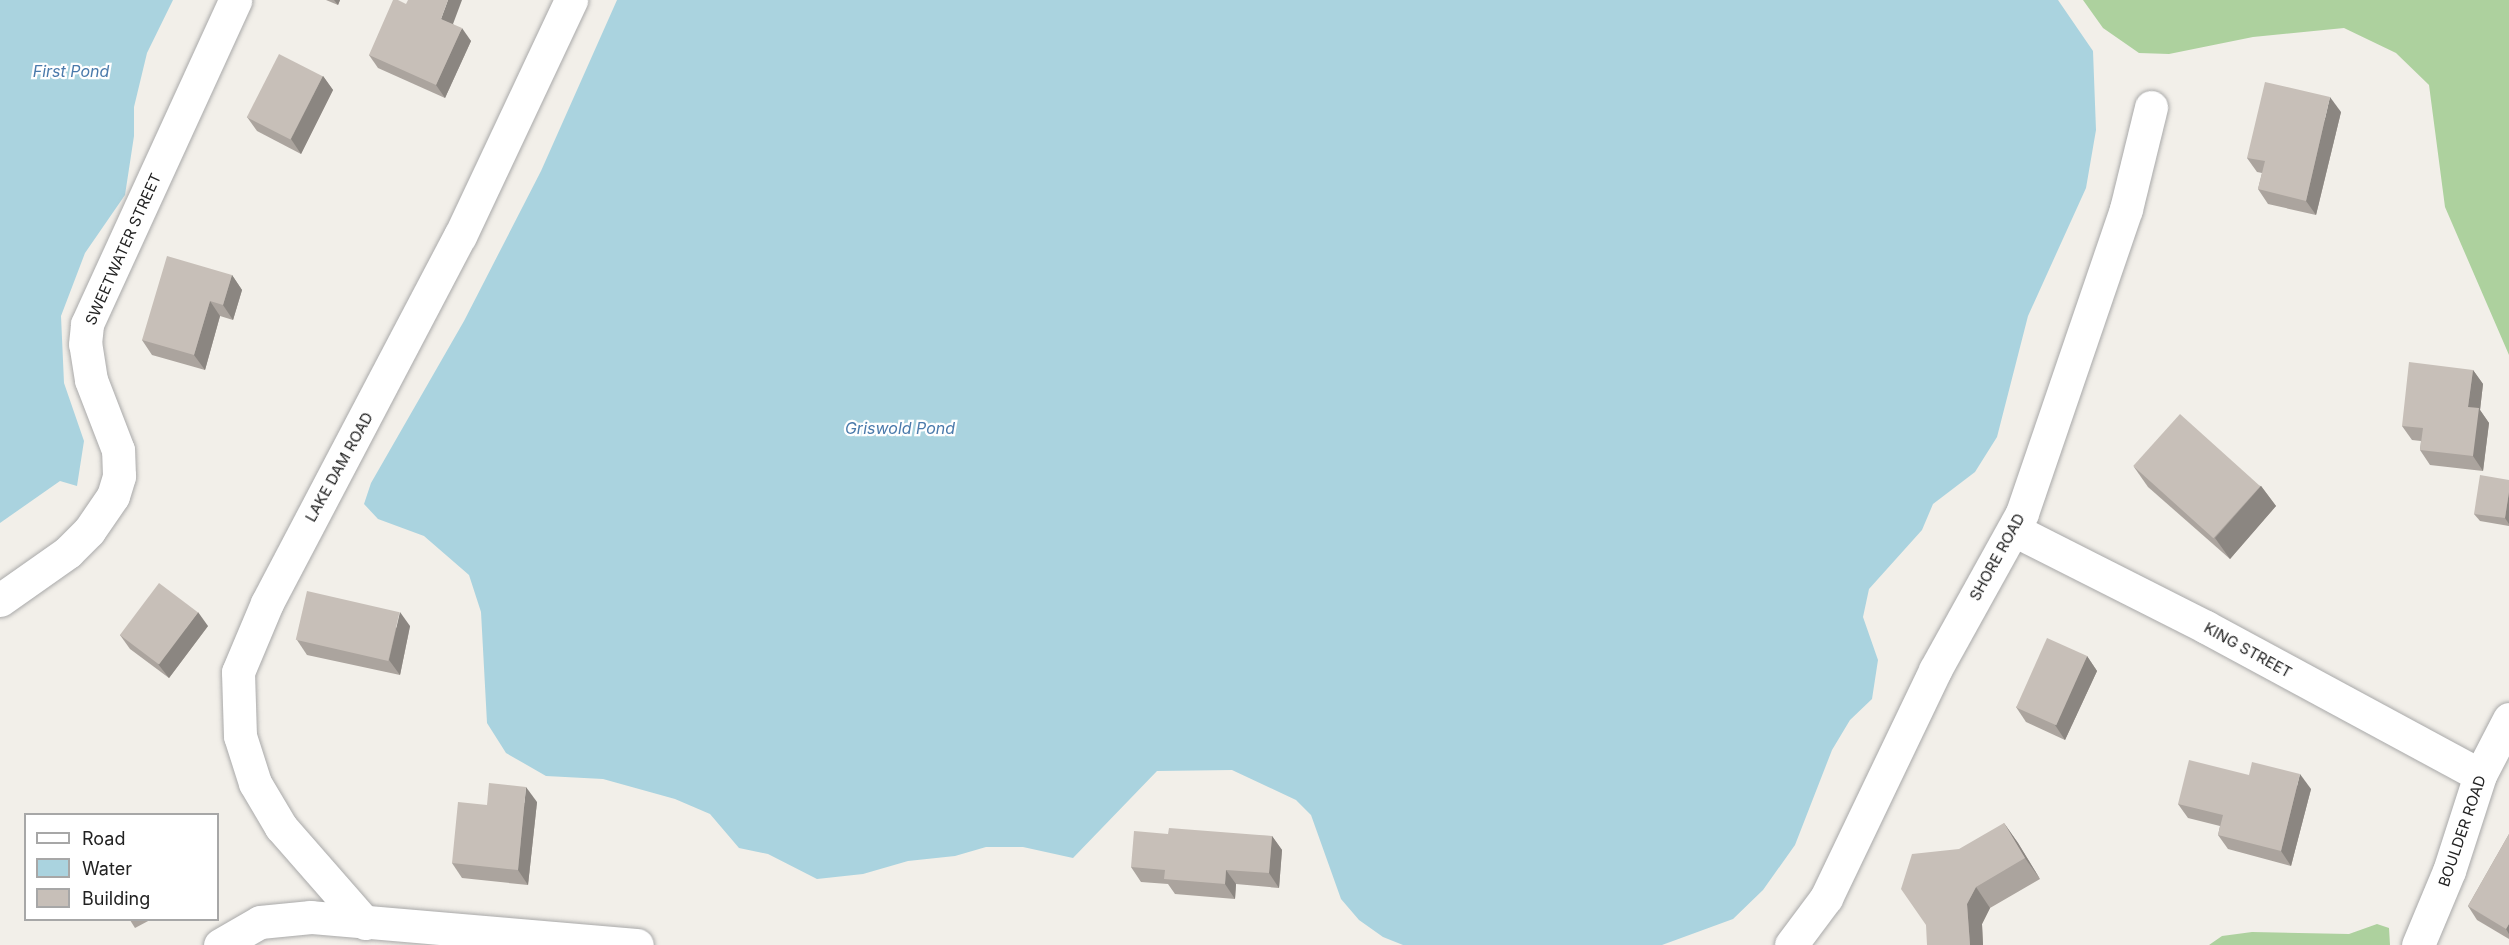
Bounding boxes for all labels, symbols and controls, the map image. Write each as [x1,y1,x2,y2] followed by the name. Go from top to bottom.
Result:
[33,61,109,81] water label: First Pond
[81,170,165,328] street label: SWEETWATER STREET
[301,409,377,525] street label: LAKE DAM ROAD
[845,418,955,438] water label: Griswold Pond
[1966,510,2028,604] street label: SHORE ROAD
[2201,618,2295,682] street label: KING STREET
[2435,773,2489,889] street label: BOULDER ROAD
[24,813,219,921] legend
[82,828,125,849] text: Road
[82,858,132,879] text: Water
[82,888,150,909] text: Building

